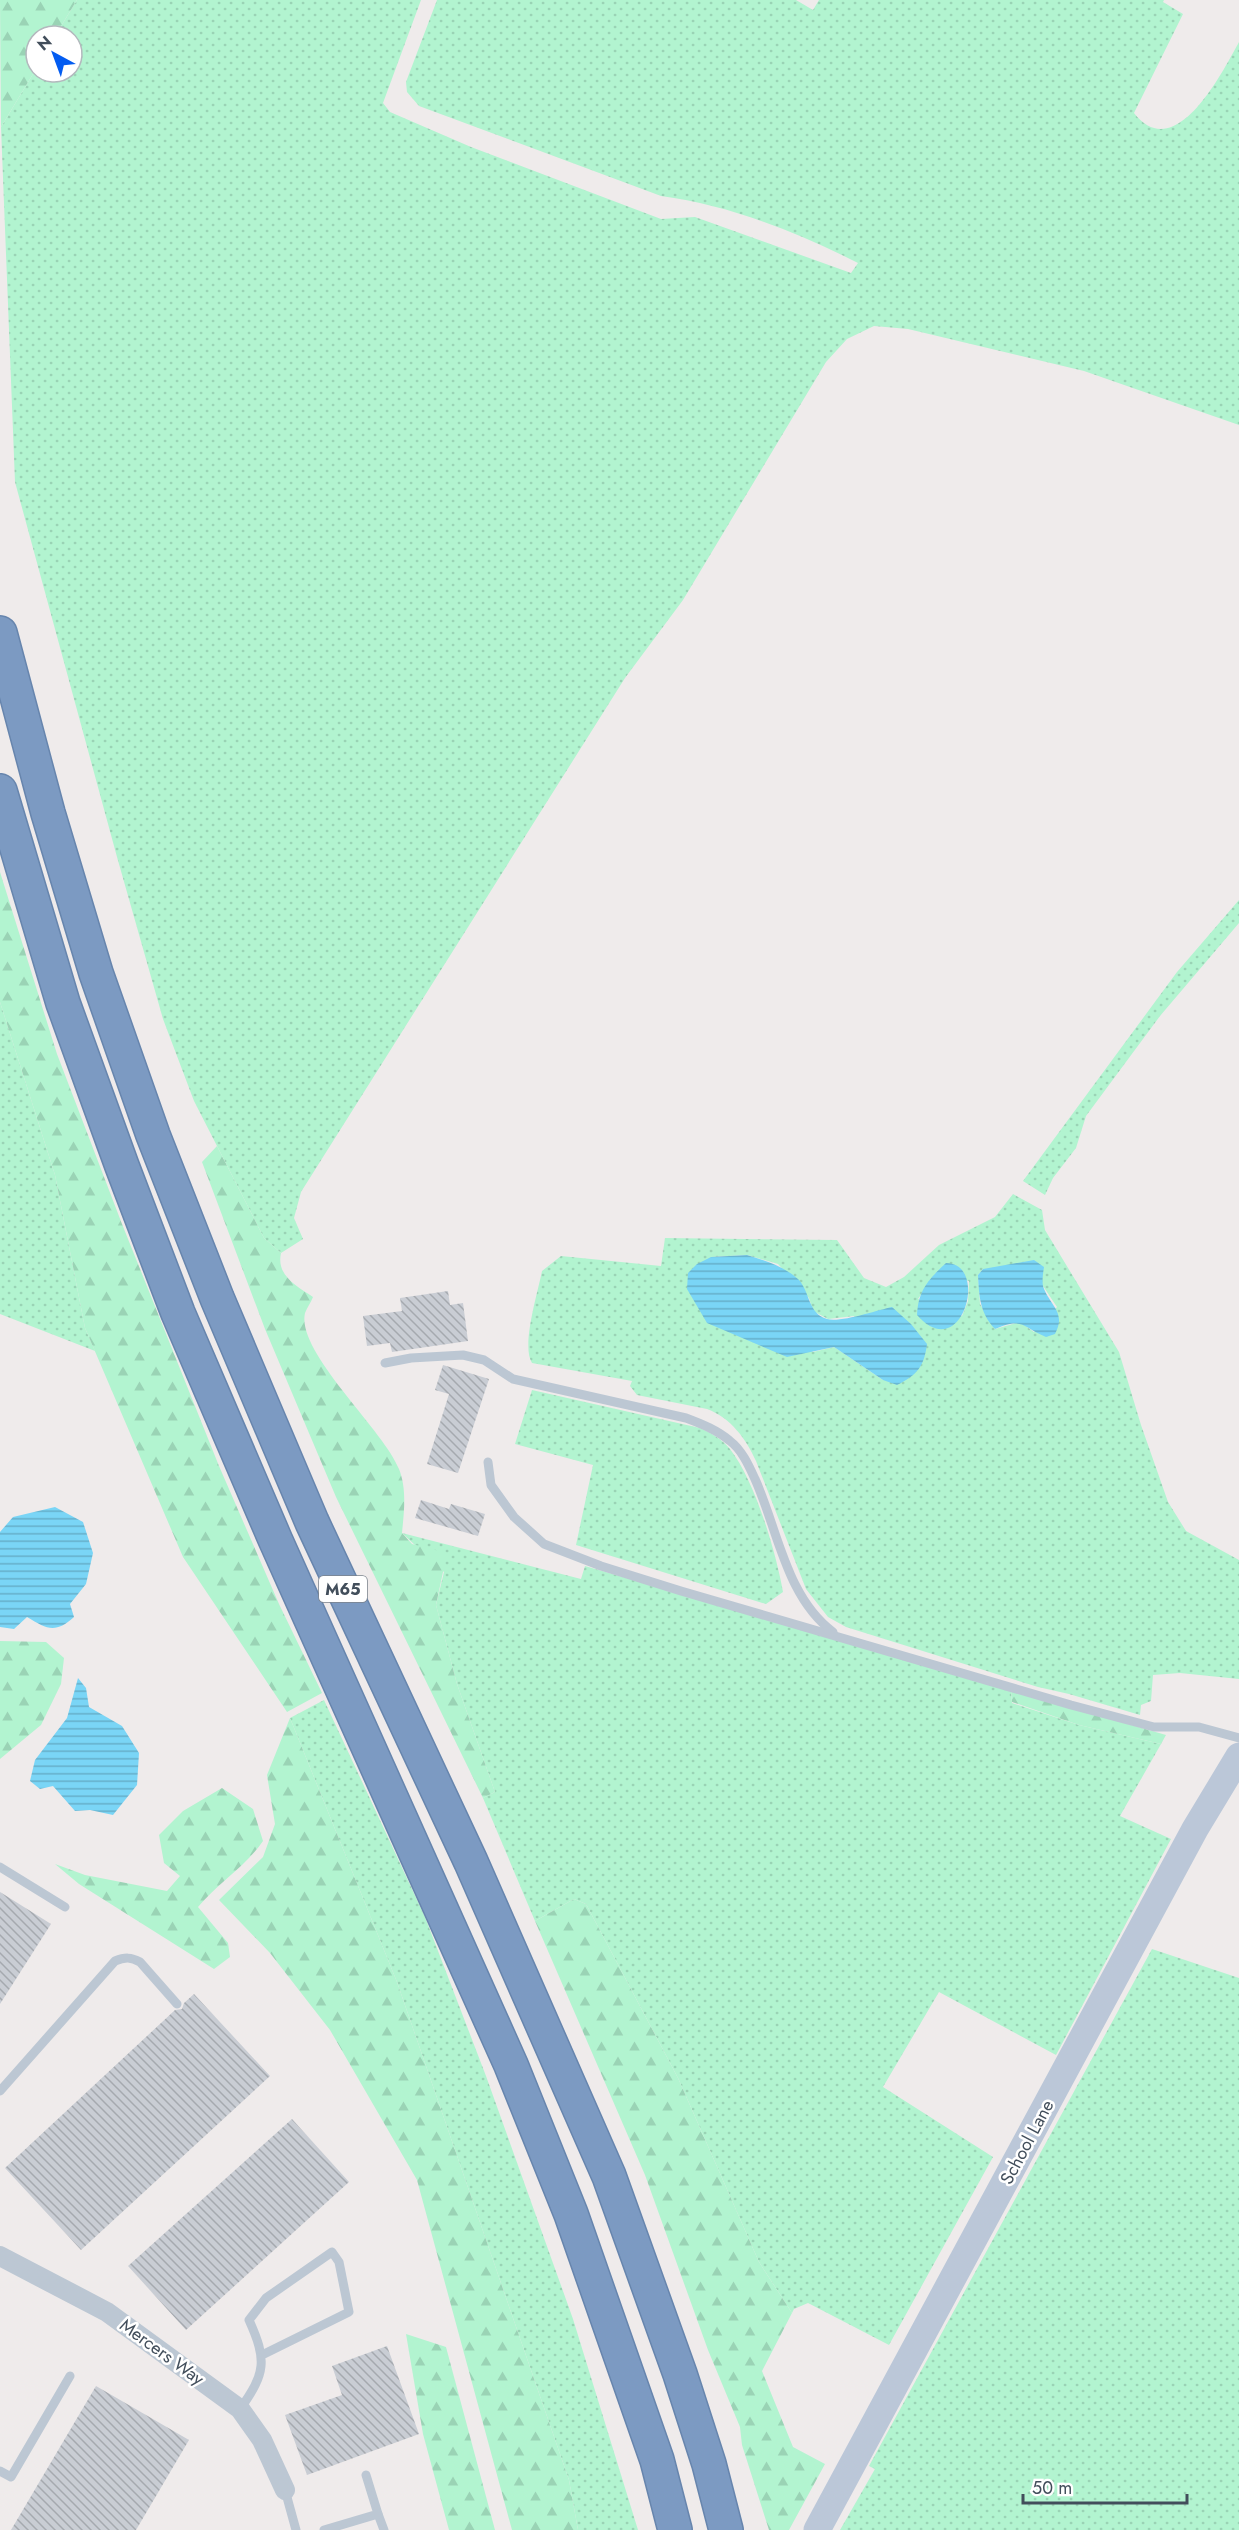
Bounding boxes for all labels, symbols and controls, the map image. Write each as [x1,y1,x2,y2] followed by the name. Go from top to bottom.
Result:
[24,24,84,84] north arrow
[32,30,57,56] text: N
[319,1576,367,1602] road number: M65
[994,2095,1060,2189] street label: School Lane
[114,2312,210,2392] street label: Mercers Way
[1023,2467,1186,2505] scale bar
[1032,2475,1072,2501] text: 50 m

